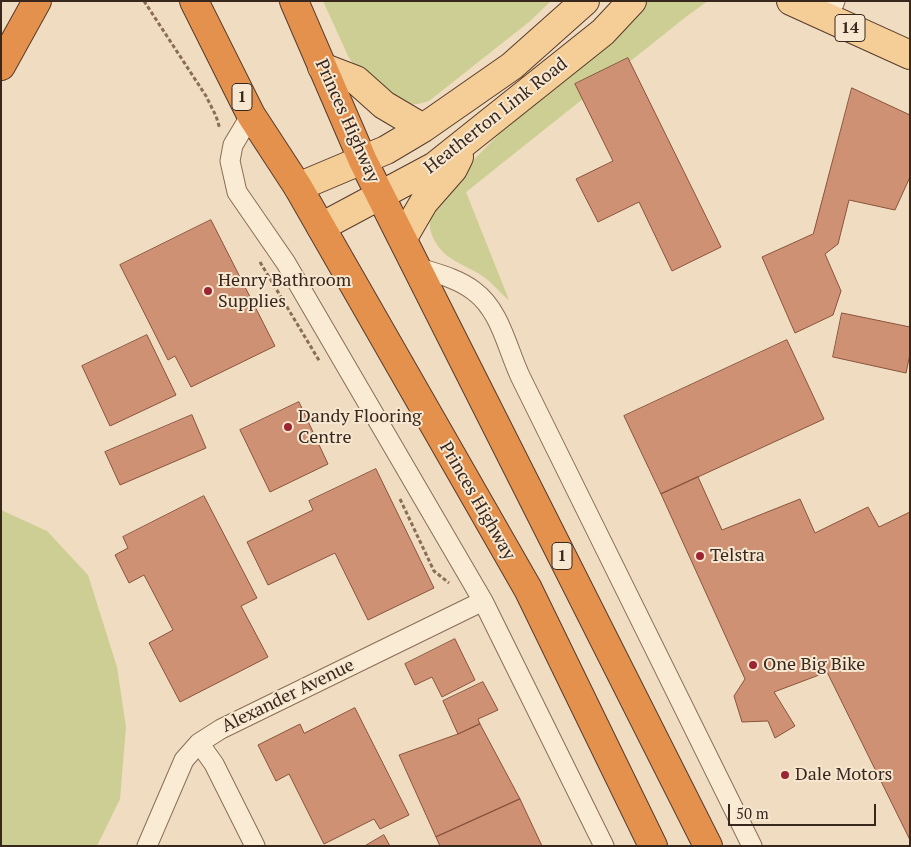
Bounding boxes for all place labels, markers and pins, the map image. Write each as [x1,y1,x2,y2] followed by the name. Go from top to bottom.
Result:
[218,270,351,312] place label: Henry Bathroom Supplies
[202,285,214,297] marker: Henry Bathroom Supplies
[298,406,422,448] place label: Dandy Flooring Centre
[282,421,294,433] marker: Dandy Flooring Centre
[710,545,765,567] place label: Telstra
[694,550,706,562] marker: Telstra
[763,654,865,676] place label: One Big Bike
[747,659,759,671] marker: One Big Bike
[795,764,892,786] place label: Dale Motors
[779,769,791,781] marker: Dale Motors

